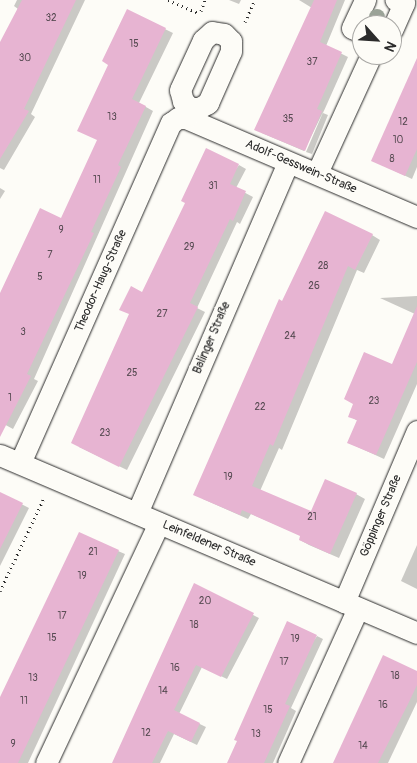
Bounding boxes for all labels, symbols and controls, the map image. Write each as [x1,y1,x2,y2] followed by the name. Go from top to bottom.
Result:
[45,13,57,25] house number: 32
[352,15,402,65] north arrow
[380,38,400,54] text: N
[129,39,139,51] house number: 15
[19,53,31,65] house number: 30
[307,57,317,69] house number: 37
[107,112,117,124] house number: 13
[283,114,293,126] house number: 35
[398,117,408,129] house number: 12
[393,135,403,147] house number: 10
[243,137,359,197] street label: Adolf-Gesswein-Straße
[389,154,395,166] house number: 8
[93,175,101,187] house number: 11
[208,181,218,193] house number: 31
[58,225,64,237] house number: 9
[72,228,130,334] street label: Theodor-Haug-Straße
[184,242,194,254] house number: 29
[47,250,53,262] house number: 7
[318,261,328,273] house number: 28
[37,272,43,284] house number: 5
[308,281,320,293] house number: 26
[190,300,234,376] street label: Balinger Straße
[157,309,167,321] house number: 27
[20,327,26,339] house number: 3
[284,331,296,343] house number: 24
[126,368,138,380] house number: 25
[8,393,12,405] house number: 1
[369,396,379,408] house number: 23
[254,402,266,414] house number: 22
[100,428,110,440] house number: 23
[223,472,233,484] house number: 19
[357,473,405,559] street label: Göppinger Straße
[307,512,317,524] house number: 21
[160,518,258,570] street label: Leinfeldener Straße
[88,547,98,559] house number: 21
[77,571,87,583] house number: 19
[199,596,211,608] house number: 20
[57,611,67,623] house number: 17
[190,620,198,632] house number: 18
[47,633,57,645] house number: 15
[290,634,300,646] house number: 19
[279,657,289,669] house number: 17
[170,663,180,675] house number: 16
[391,671,399,683] house number: 18
[28,673,38,685] house number: 13
[158,686,168,698] house number: 14
[20,696,28,708] house number: 11
[378,700,388,712] house number: 16
[263,705,273,717] house number: 15
[141,728,151,740] house number: 12
[251,729,261,741] house number: 13
[10,739,16,751] house number: 9
[358,741,368,753] house number: 14

